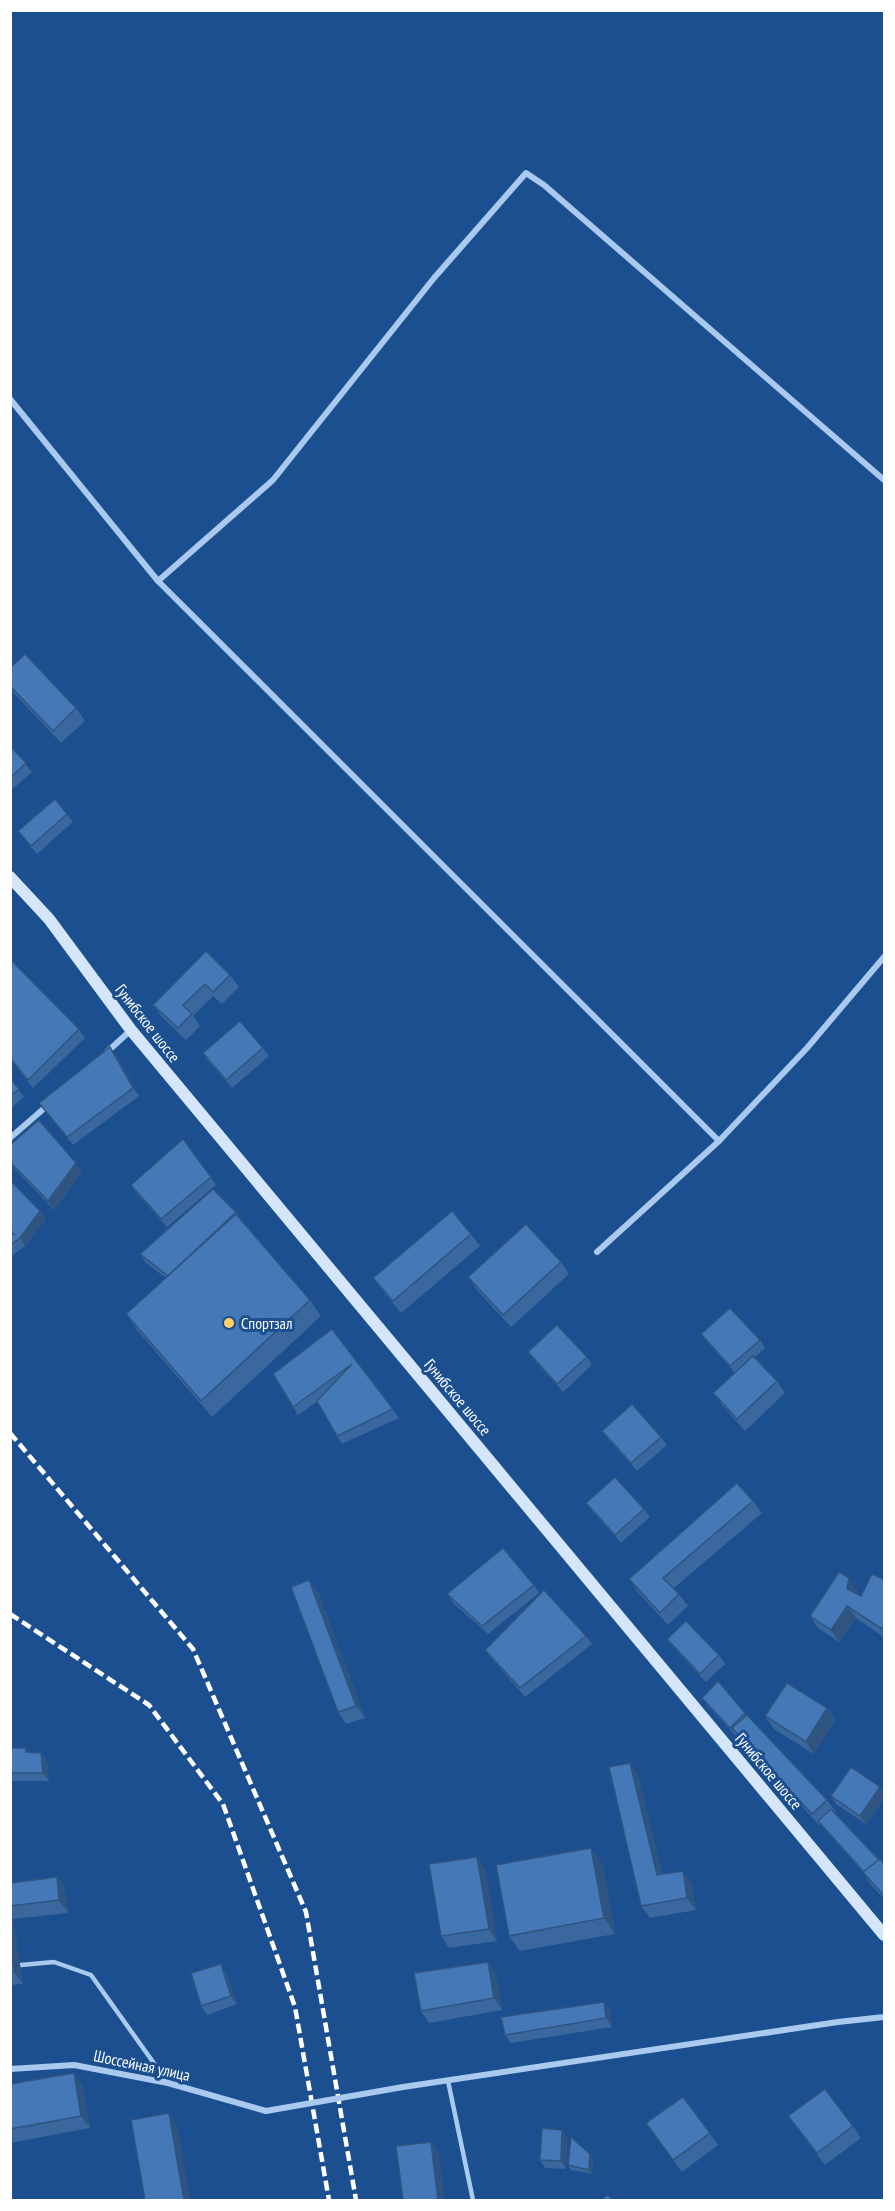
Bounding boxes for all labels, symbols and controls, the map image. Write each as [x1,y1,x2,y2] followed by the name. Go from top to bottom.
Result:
[111,980,185,1066] street label: Гунибское шоссе
[241,1313,293,1333] place label: Спортзал
[222,1316,236,1330] marker: Спортзал
[420,1355,496,1439] street label: Гунибское шоссе
[731,1729,807,1813] street label: Гунибское шоссе
[92,2045,192,2085] street label: Шоссейная улица

